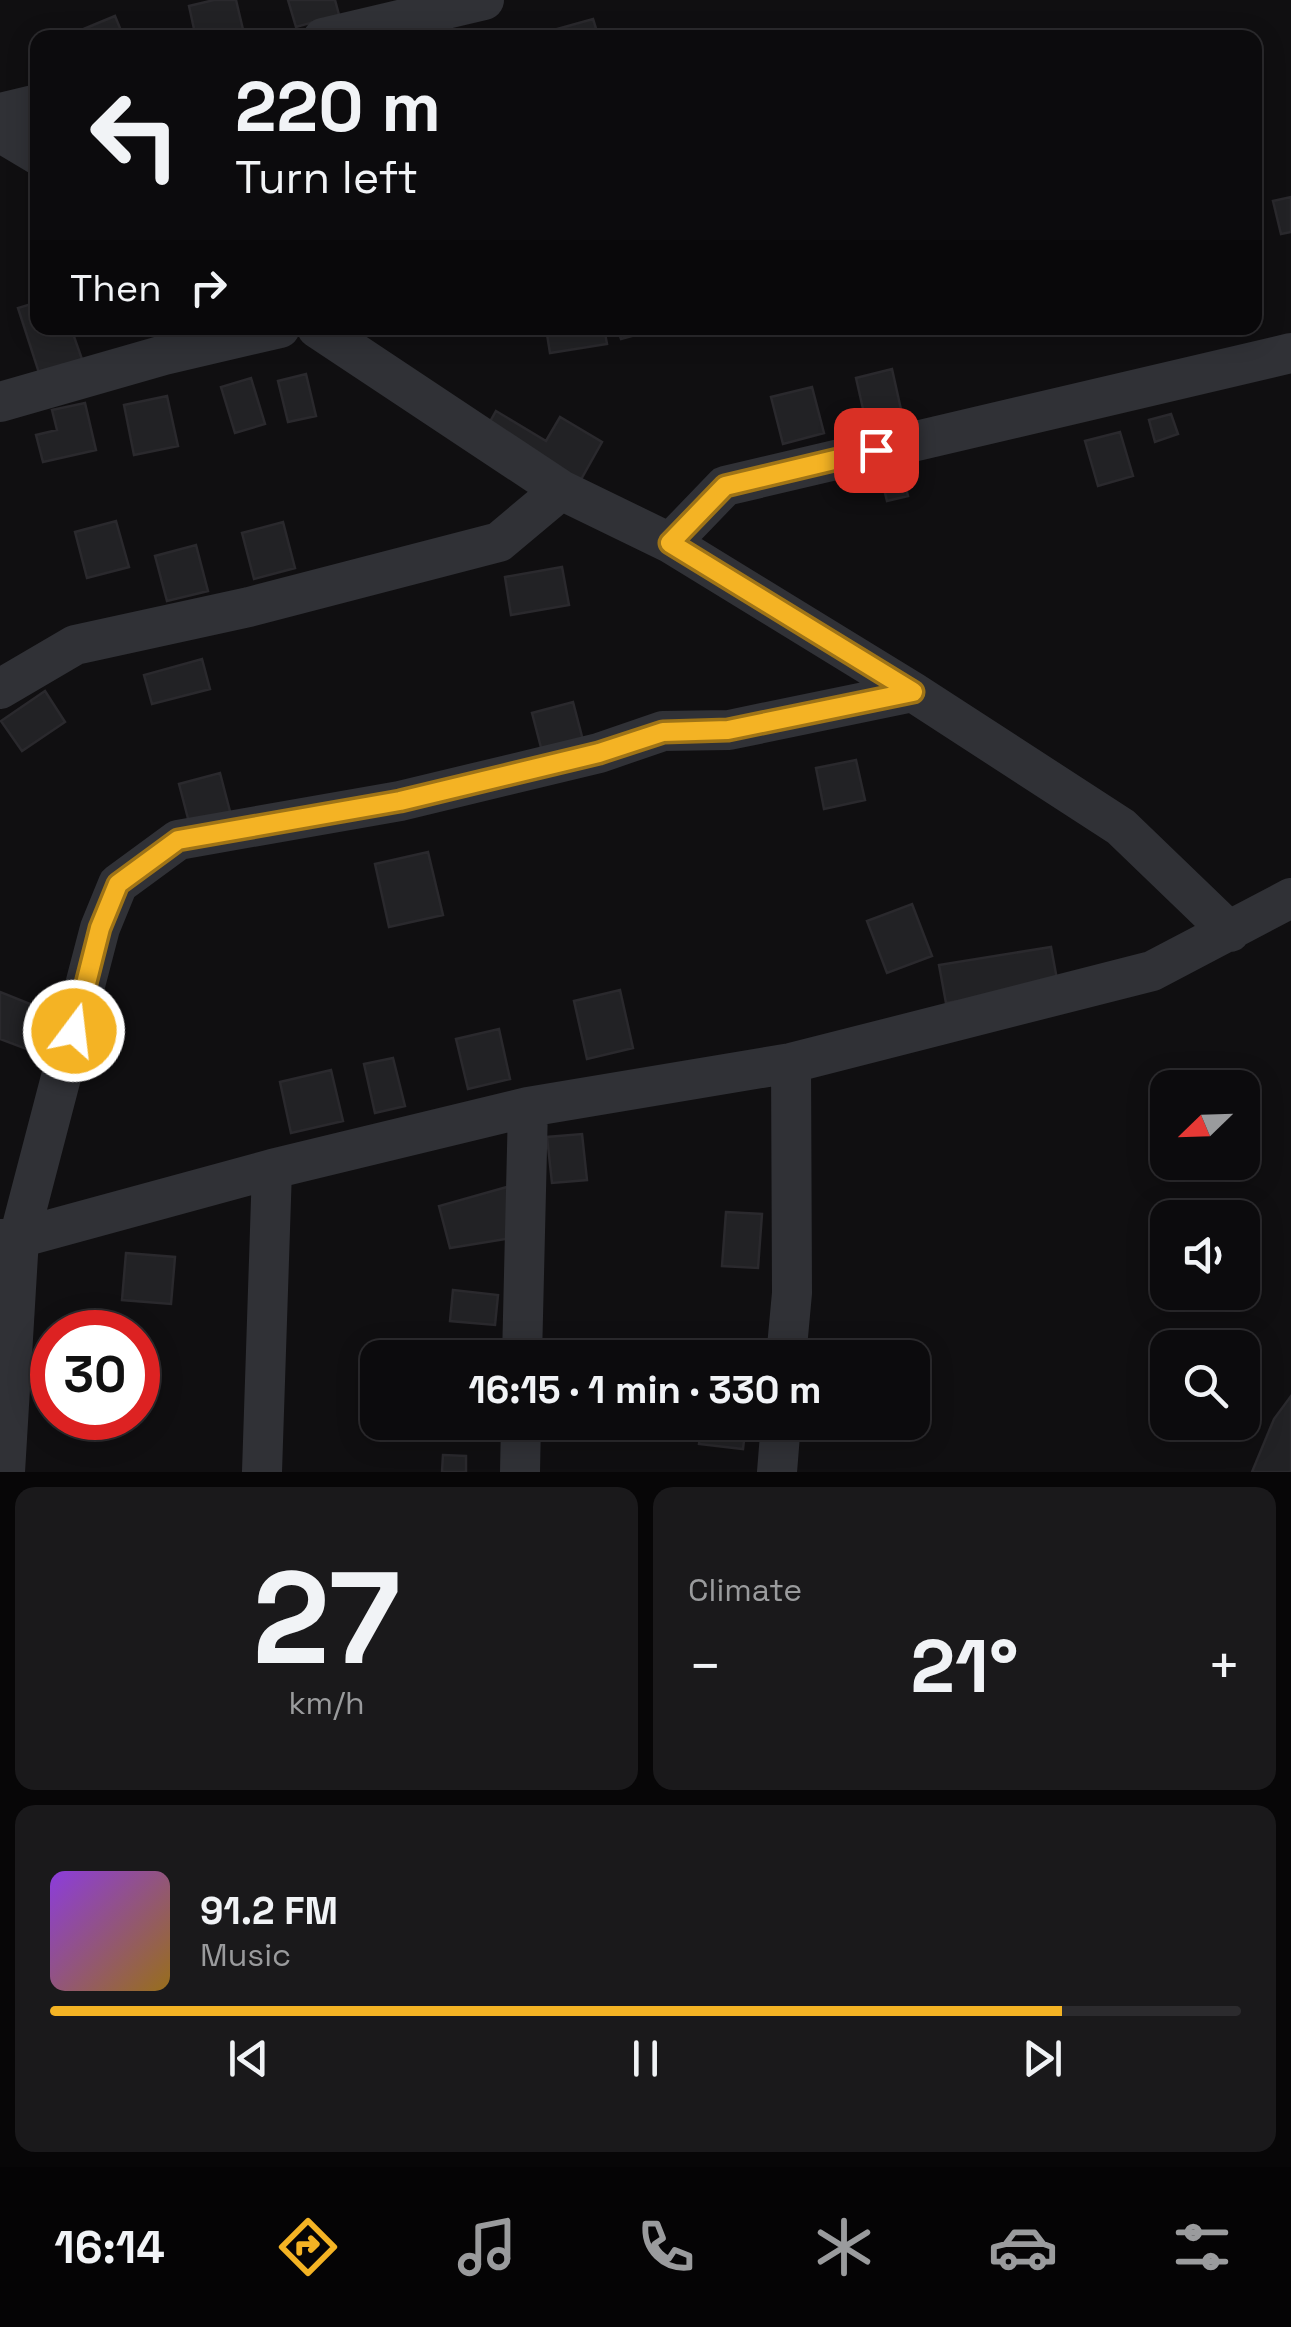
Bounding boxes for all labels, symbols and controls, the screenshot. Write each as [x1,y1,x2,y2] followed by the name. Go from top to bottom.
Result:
[235,62,441,151] text: 220 m
[70,70,200,200] icon: left
[235,149,418,206] text: Turn left
[181,260,236,315] icon: right
[70,264,161,312] text: Then
[834,408,919,493] pin
[849,423,904,478] icon: arrive
[22,979,126,1083] position arrow
[1150,1070,1260,1180] north arrow
[1150,1070,1260,1440] map controls
[1150,1200,1260,1310] button: sound
[30,1310,160,1440] speed limit sign: 30
[1150,1330,1260,1440] button: search
[469,1366,821,1414] text: 16:15 · 1 min · 330 m
[253,1535,400,1701] text: 27
[688,1570,802,1610] text: Climate
[910,1618,1019,1714] text: 21°
[688,1631,722,1701] text: −
[1207,1631,1241,1701] text: +
[288,1683,365,1723] text: km/h
[200,1887,338,1935] text: 91.2 FM
[200,1935,291,1975] text: Music
[221,2031,276,2086] icon: previous
[618,2031,673,2086] icon: pause
[1015,2031,1070,2086] icon: next
[273,2212,343,2282] icon: directions
[452,2212,522,2282] icon: music
[631,2212,701,2282] icon: phone
[809,2212,879,2282] icon: climate
[988,2212,1058,2282] icon: car
[1167,2212,1237,2282] icon: filters
[54,2219,165,2276] text: 16:14

